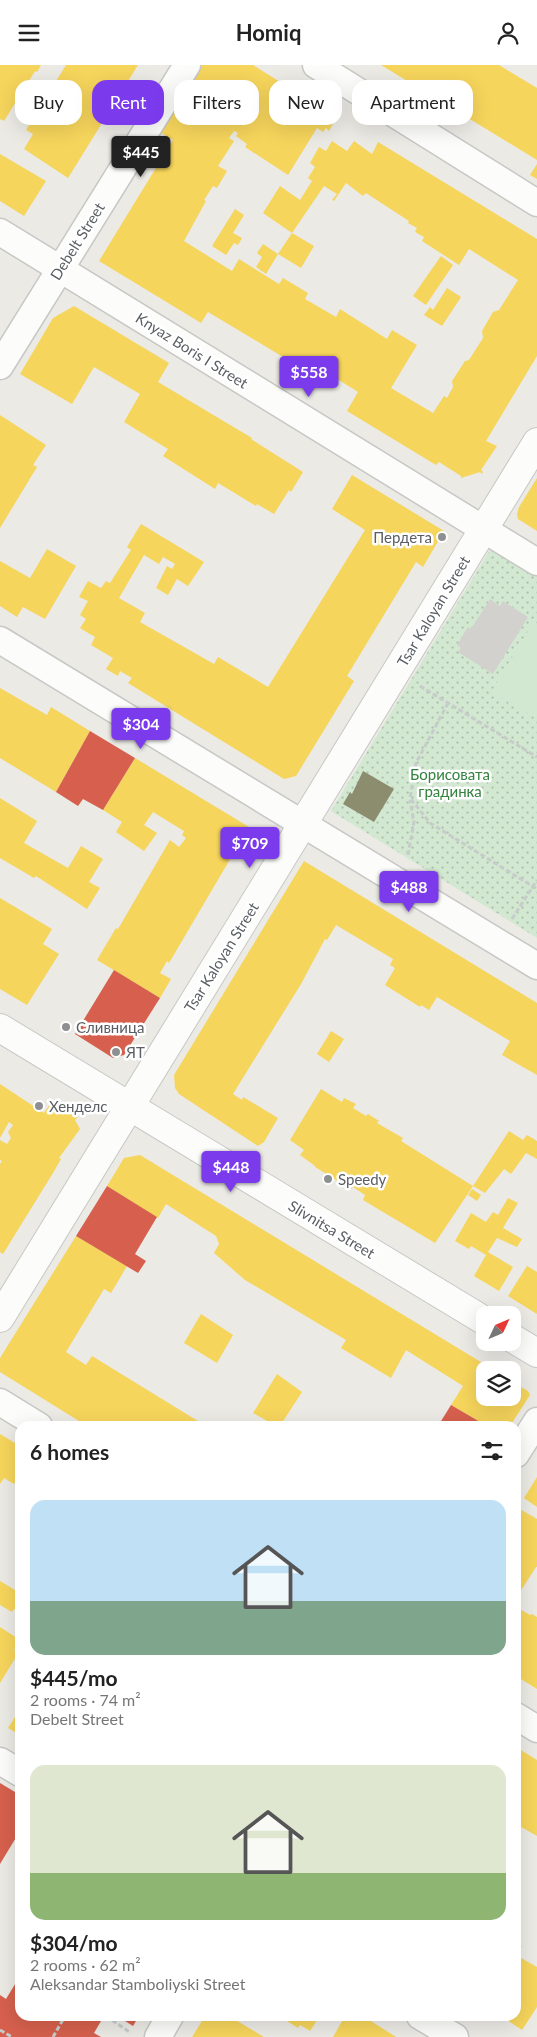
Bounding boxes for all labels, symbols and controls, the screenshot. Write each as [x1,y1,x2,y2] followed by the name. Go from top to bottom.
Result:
[15,19,43,47] icon: menu
[236,19,301,46] text: Homiq
[494,19,522,47] icon: person
[15,80,82,125] chip: Buy
[92,80,164,125] chip: Rent
[174,80,259,125] chip: Filters
[269,80,342,125] chip: New
[352,80,473,125] chip: Apartment
[111,135,171,178] pin: $445
[122,142,160,161] text: $445
[46,198,108,283] street label: Debelt Street
[133,308,252,392] street label: Knyaz Boris I Street
[279,355,339,398] pin: $558
[290,362,328,381] text: $558
[373,528,432,546] place label: Пердета
[436,531,448,543] marker: Пердета
[393,552,473,670] street label: Tsar Kaloyan Street
[111,707,171,750] pin: $304
[122,714,160,733] text: $304
[410,765,490,800] park label: Борисовата градинка
[220,827,280,869] pin: $709
[231,833,269,852] text: $709
[379,871,439,913] pin: $488
[390,877,428,896] text: $488
[180,898,262,1015] street label: Tsar Kaloyan Street
[76,1018,144,1036] place label: Сливница
[60,1021,72,1033] marker: Сливница
[125,1043,145,1061] place label: ЯТ
[110,1046,122,1058] marker: ЯТ
[49,1097,108,1115] place label: Хенделс
[33,1100,45,1112] marker: Хенделс
[201,1151,261,1193] pin: $448
[212,1157,250,1176] text: $448
[338,1170,387,1188] place label: Speedy
[322,1173,334,1185] marker: Speedy
[286,1196,379,1262] street label: Slivnitsa Street
[476,1306,521,1351] north arrow
[476,1306,521,1406] map controls
[476,1361,521,1406] button: layers
[478,1437,506,1465] icon: filters
[30,1439,109,1464] text: 6 homes
[223,1532,313,1622] icon: home
[30,1665,118,1690] text: $445/mo
[30,1690,141,1709] text: 2 rooms · 74 m²
[30,1709,124,1728] text: Debelt Street
[223,1797,313,1887] icon: home
[30,1930,118,1955] text: $304/mo
[30,1955,141,1974] text: 2 rooms · 62 m²
[30,1974,246,1993] text: Aleksandar Stamboliyski Street

